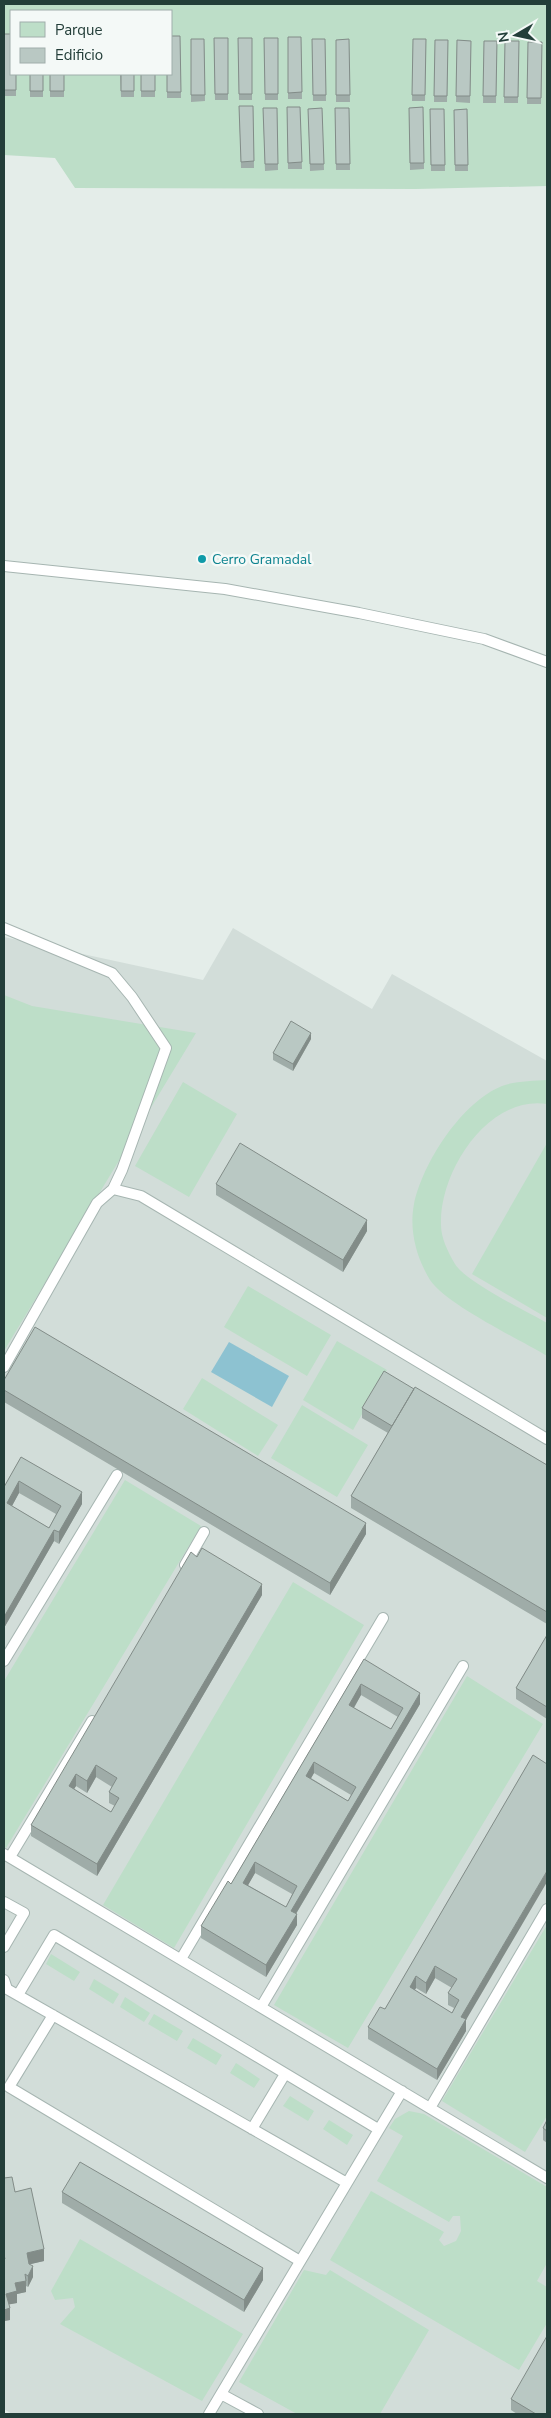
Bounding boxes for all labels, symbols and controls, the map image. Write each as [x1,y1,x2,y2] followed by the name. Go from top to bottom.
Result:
[10,10,172,75] legend
[491,10,541,60] north arrow
[55,20,103,40] text: Parque
[493,30,514,44] text: N
[55,45,103,65] text: Edificio
[212,550,312,569] place label: Cerro Gramadal
[196,553,208,565] marker: Cerro Gramadal

